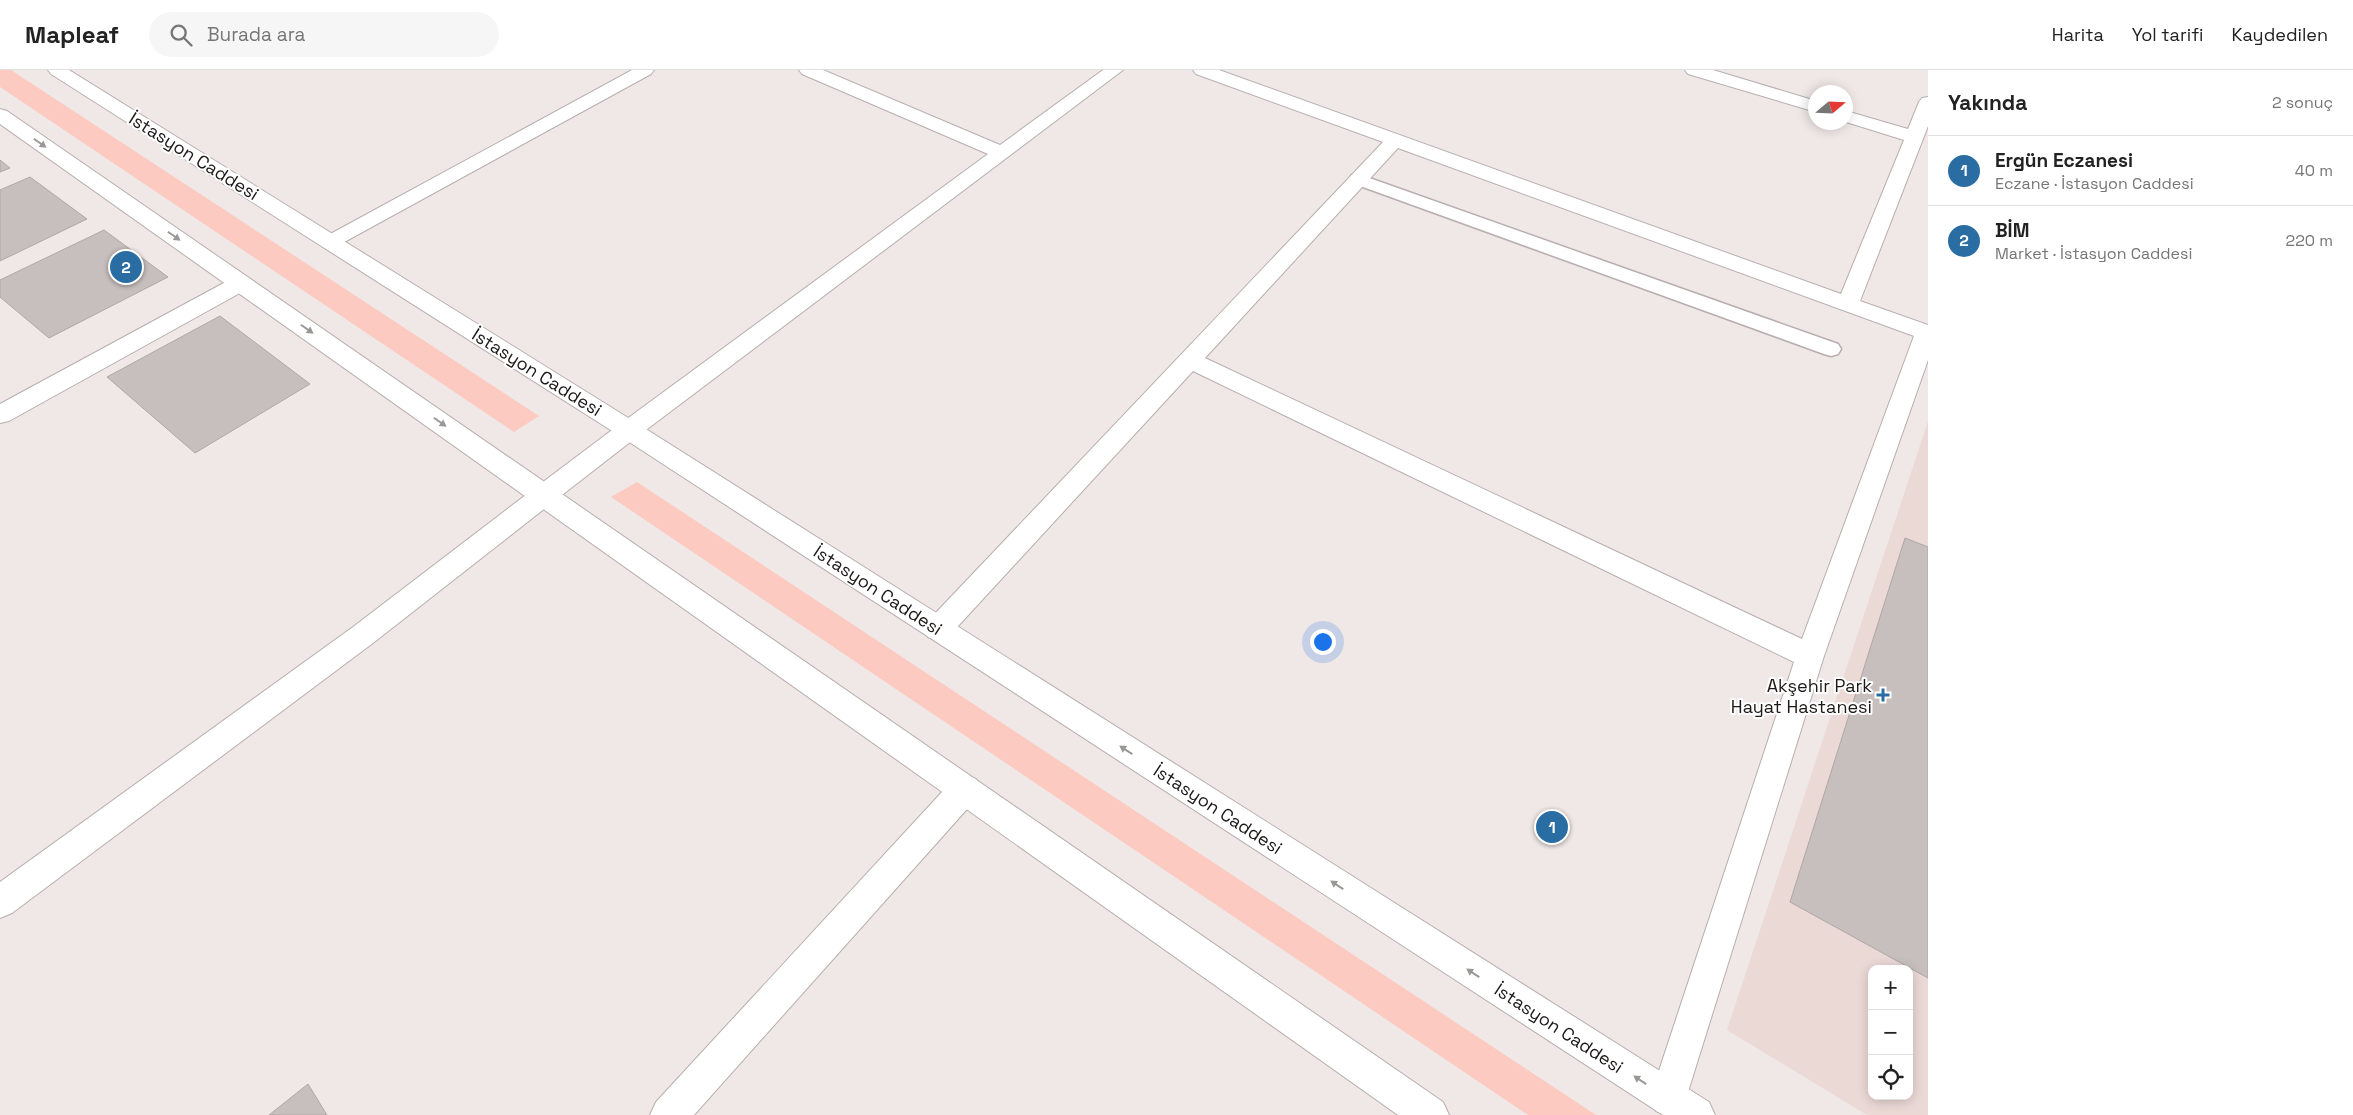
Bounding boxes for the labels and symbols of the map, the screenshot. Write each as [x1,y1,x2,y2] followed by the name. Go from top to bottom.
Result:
[1808,85,1853,130] north arrow
[125,107,263,205] street label: İstasyon Caddesi
[33,138,47,148] one-way arrow
[167,231,180,241] one-way arrow
[110,248,142,286] pin: 2
[468,323,606,421] street label: İstasyon Caddesi
[300,324,314,334] one-way arrow
[433,417,447,427] one-way arrow
[809,540,947,640] street label: İstasyon Caddesi
[1310,629,1336,655] your location
[1731,674,1872,718] place label: Akşehir Park Hayat Hastanesi
[1876,688,1890,702] marker: Akşehir Park Hayat Hastanesi
[1120,745,1133,755] one-way arrow
[1149,759,1287,859] street label: İstasyon Caddesi
[1536,808,1568,846] pin: 1
[1330,881,1343,890] one-way arrow
[1467,969,1480,978] one-way arrow
[1490,978,1628,1078] street label: İstasyon Caddesi
[1633,1075,1646,1084] one-way arrow

